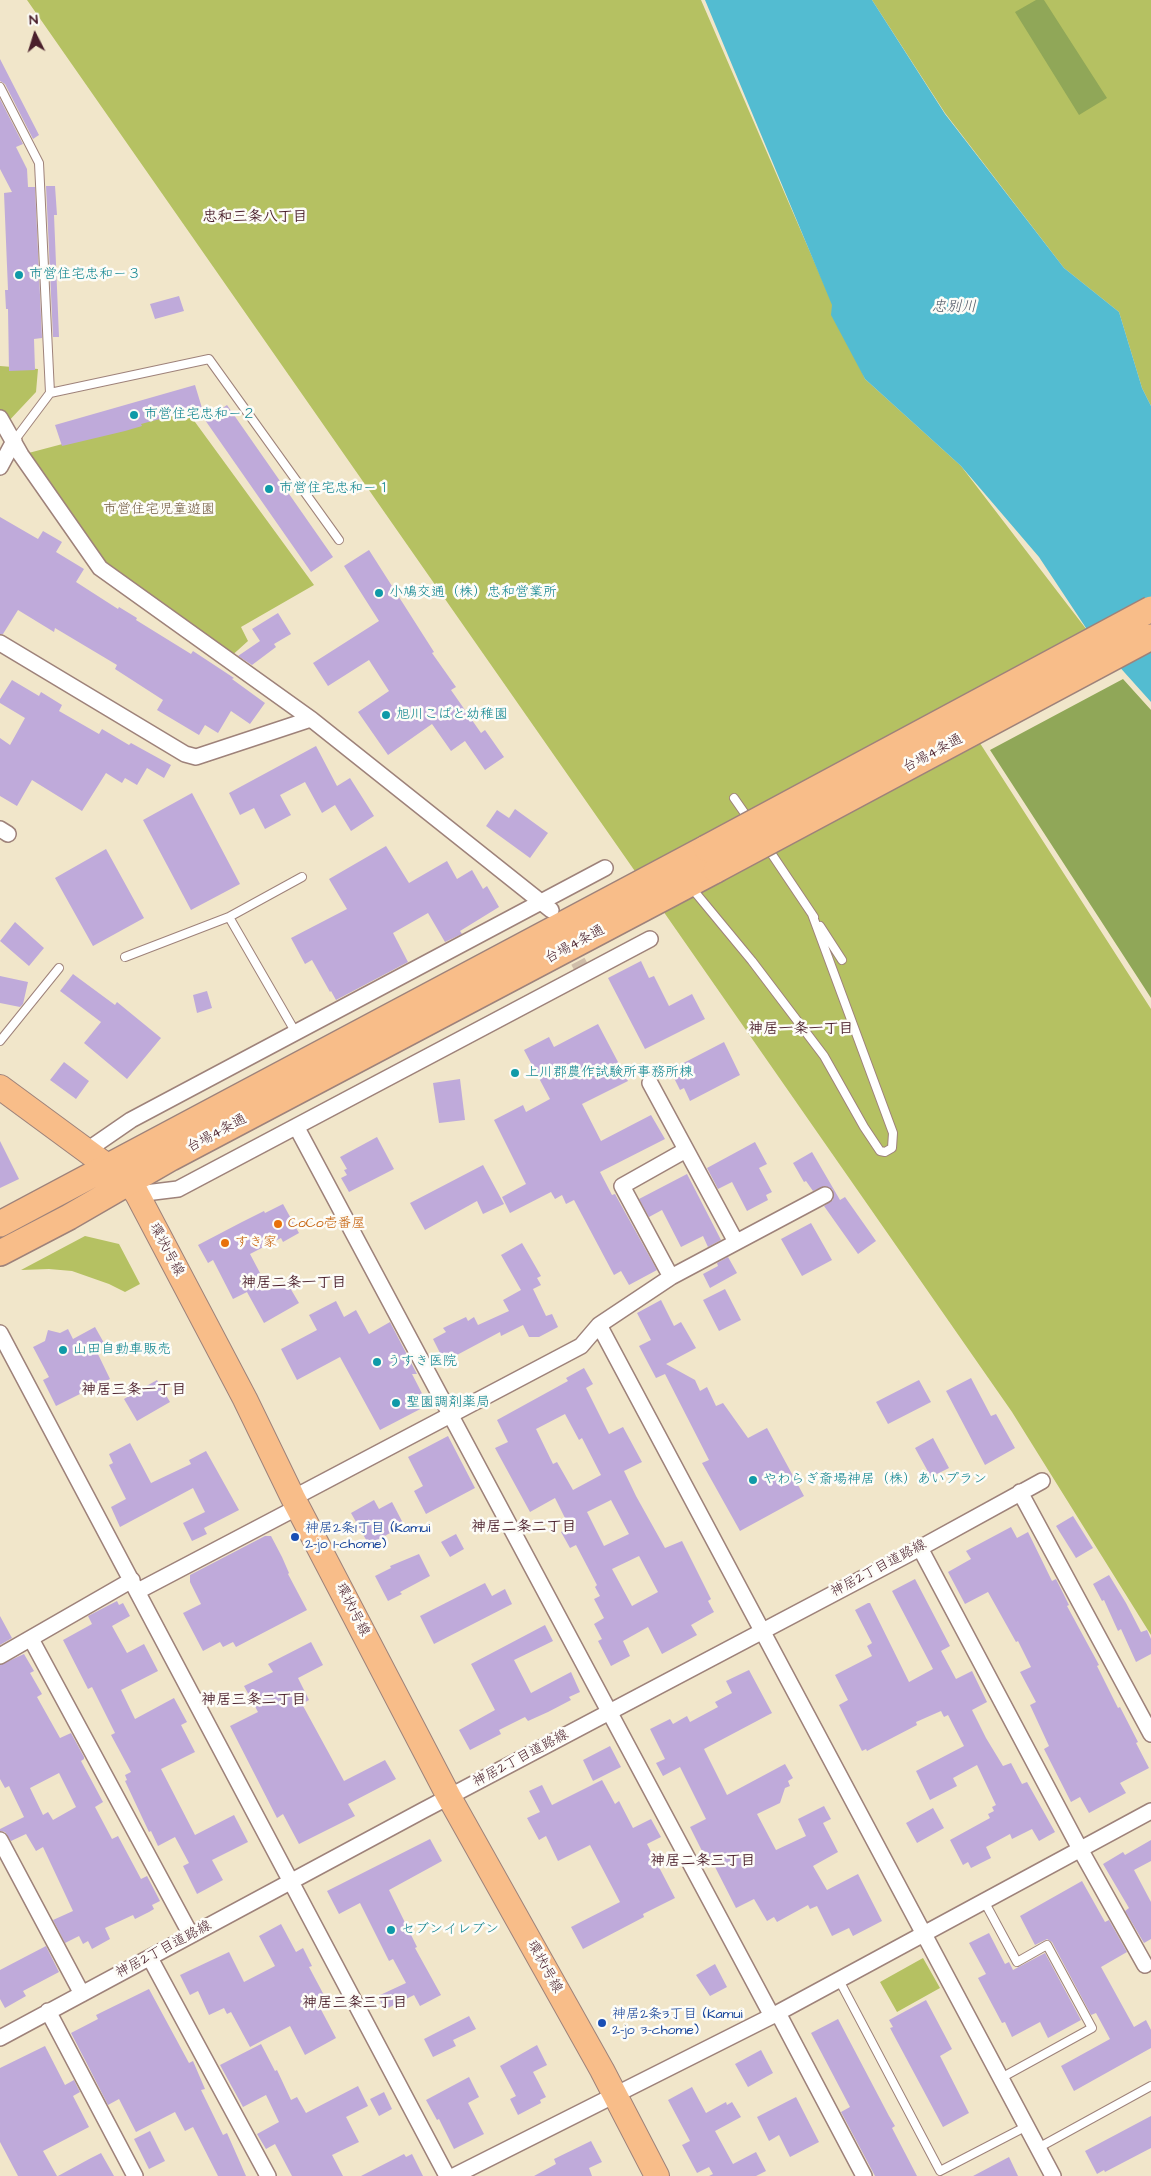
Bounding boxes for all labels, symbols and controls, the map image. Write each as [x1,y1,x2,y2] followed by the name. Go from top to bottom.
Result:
[10,10,60,60] north arrow
[28,10,39,30] text: N
[203,209,307,227] district label: 忠和三条八丁目
[29,267,141,283] place label: 市営住宅忠和－３
[13,269,25,281] marker: 市営住宅忠和－３
[932,299,976,317] water label: 忠別川
[144,407,256,423] place label: 市営住宅忠和－２
[128,409,140,421] marker: 市営住宅忠和－２
[279,481,391,497] place label: 市営住宅忠和－１
[263,483,275,495] marker: 市営住宅忠和－１
[103,502,215,518] park label: 市営住宅児童遊園
[389,585,557,601] place label: 小鳩交通（株）忠和営業所
[373,587,385,599] marker: 小鳩交通（株）忠和営業所
[396,707,508,723] place label: 旭川こばと幼稚園
[380,709,392,721] marker: 旭川こばと幼稚園
[900,731,966,777] street label: 台場4条通
[542,922,608,968] street label: 台場4条通
[749,1021,853,1039] district label: 神居一条一丁目
[525,1065,693,1081] place label: 上川郡農作試験所事務所棟
[509,1067,521,1079] marker: 上川郡農作試験所事務所棟
[184,1111,250,1157] street label: 台場4条通
[288,1216,366,1232] place label: CoCo壱番屋
[272,1218,284,1230] marker: CoCo壱番屋
[145,1221,187,1279] street label: 環状1号線
[235,1235,277,1251] place label: すき家
[219,1237,231,1249] marker: すき家
[242,1275,346,1293] district label: 神居二条一丁目
[73,1342,171,1358] place label: 山田自動車販売
[57,1344,69,1356] marker: 山田自動車販売
[387,1354,457,1370] place label: うすき医院
[371,1356,383,1368] marker: うすき医院
[82,1382,186,1400] district label: 神居三条一丁目
[406,1395,490,1411] place label: 聖園調剤薬局
[390,1397,402,1409] marker: 聖園調剤薬局
[763,1472,987,1488] place label: やわらぎ斎場神居（株）あいプラン
[747,1474,759,1486] marker: やわらぎ斎場神居（株）あいプラン
[472,1519,576,1537] district label: 神居二条二丁目
[305,1521,430,1554] place label: 神居2条1丁目 (Kamui 2-jo 1-chome)
[289,1531,301,1543] marker: 神居2条1丁目 (Kamui 2-jo 1-chome)
[828,1537,930,1601] street label: 神居2丁目道路線
[331,1580,373,1640] street label: 環状1号線
[202,1692,306,1710] district label: 神居三条二丁目
[470,1727,572,1791] street label: 神居2丁目道路線
[651,1853,755,1871] district label: 神居二条三丁目
[113,1918,215,1982] street label: 神居2丁目道路線
[401,1922,499,1938] place label: セブンイレブン
[385,1924,397,1936] marker: セブンイレブン
[523,1938,565,1996] street label: 環状1号線
[303,1995,407,2013] district label: 神居三条三丁目
[612,2007,743,2040] place label: 神居2条3丁目 (Kamui 2-jo 3-chome)
[596,2017,608,2029] marker: 神居2条3丁目 (Kamui 2-jo 3-chome)

